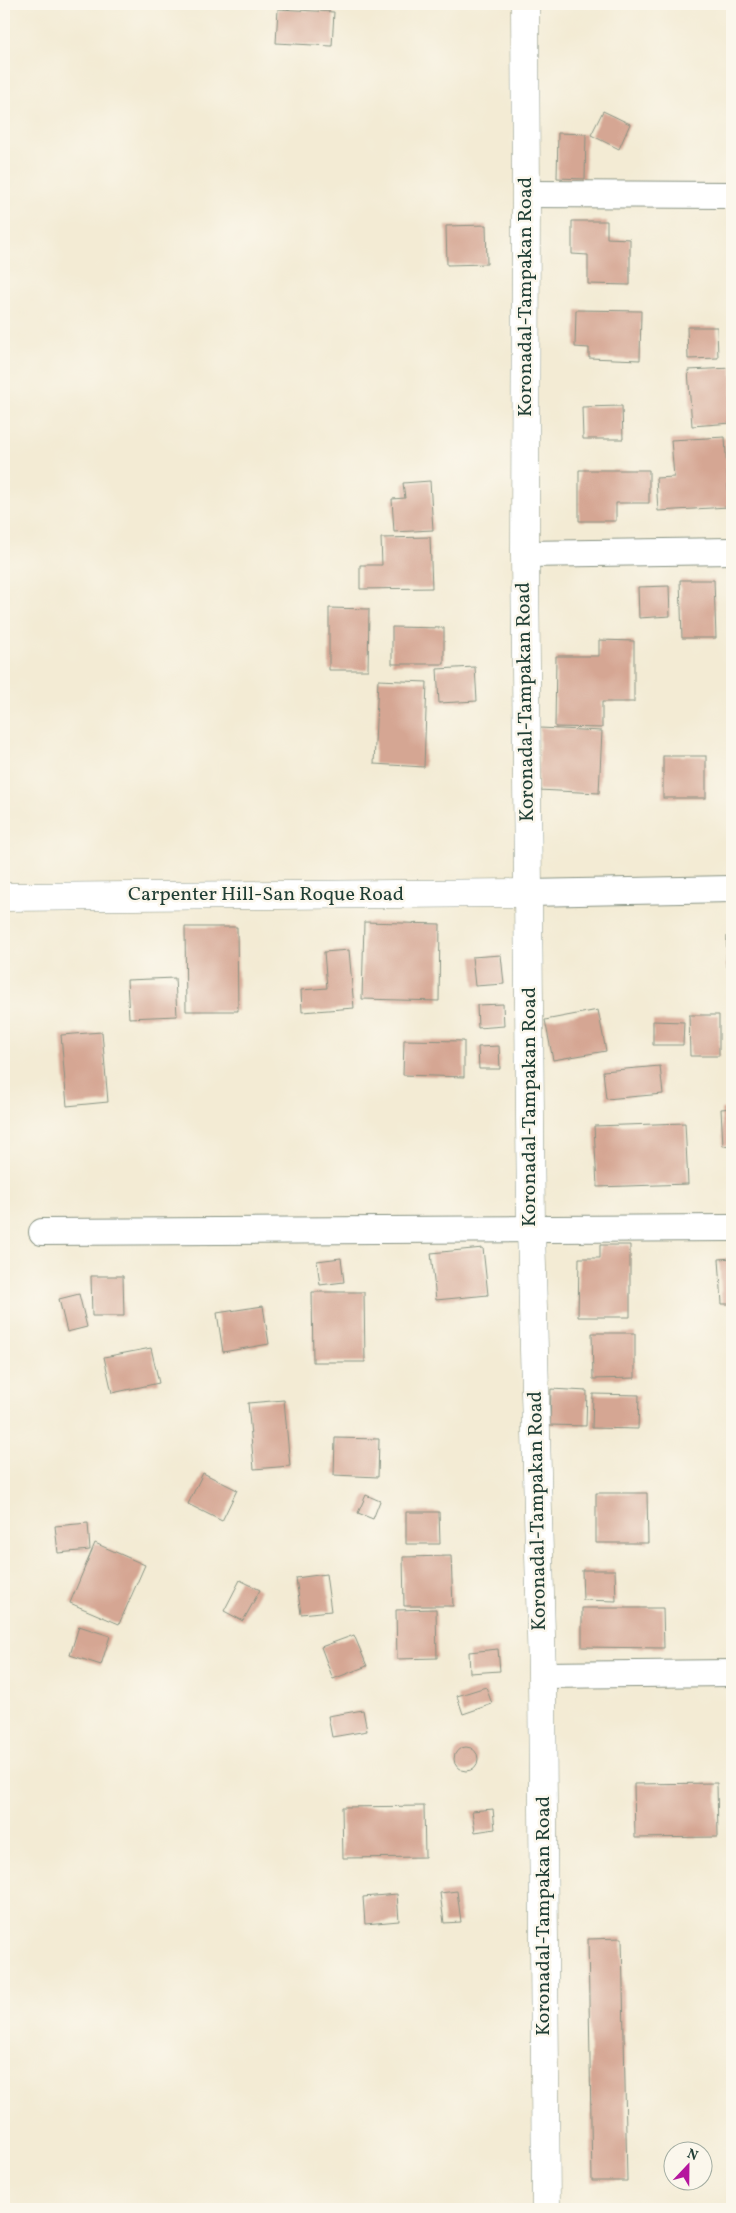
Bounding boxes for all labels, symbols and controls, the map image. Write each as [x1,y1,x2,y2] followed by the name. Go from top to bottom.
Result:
[512,177,540,417] street label: Koronadal-Tampakan Road
[510,582,542,822] street label: Koronadal-Tampakan Road
[128,881,404,909] street label: Carpenter Hill-San Roque Road
[516,987,544,1227] street label: Koronadal-Tampakan Road
[522,1391,554,1631] street label: Koronadal-Tampakan Road
[530,1796,558,2036] street label: Koronadal-Tampakan Road
[664,2140,714,2190] north arrow
[684,2145,701,2166] text: N

